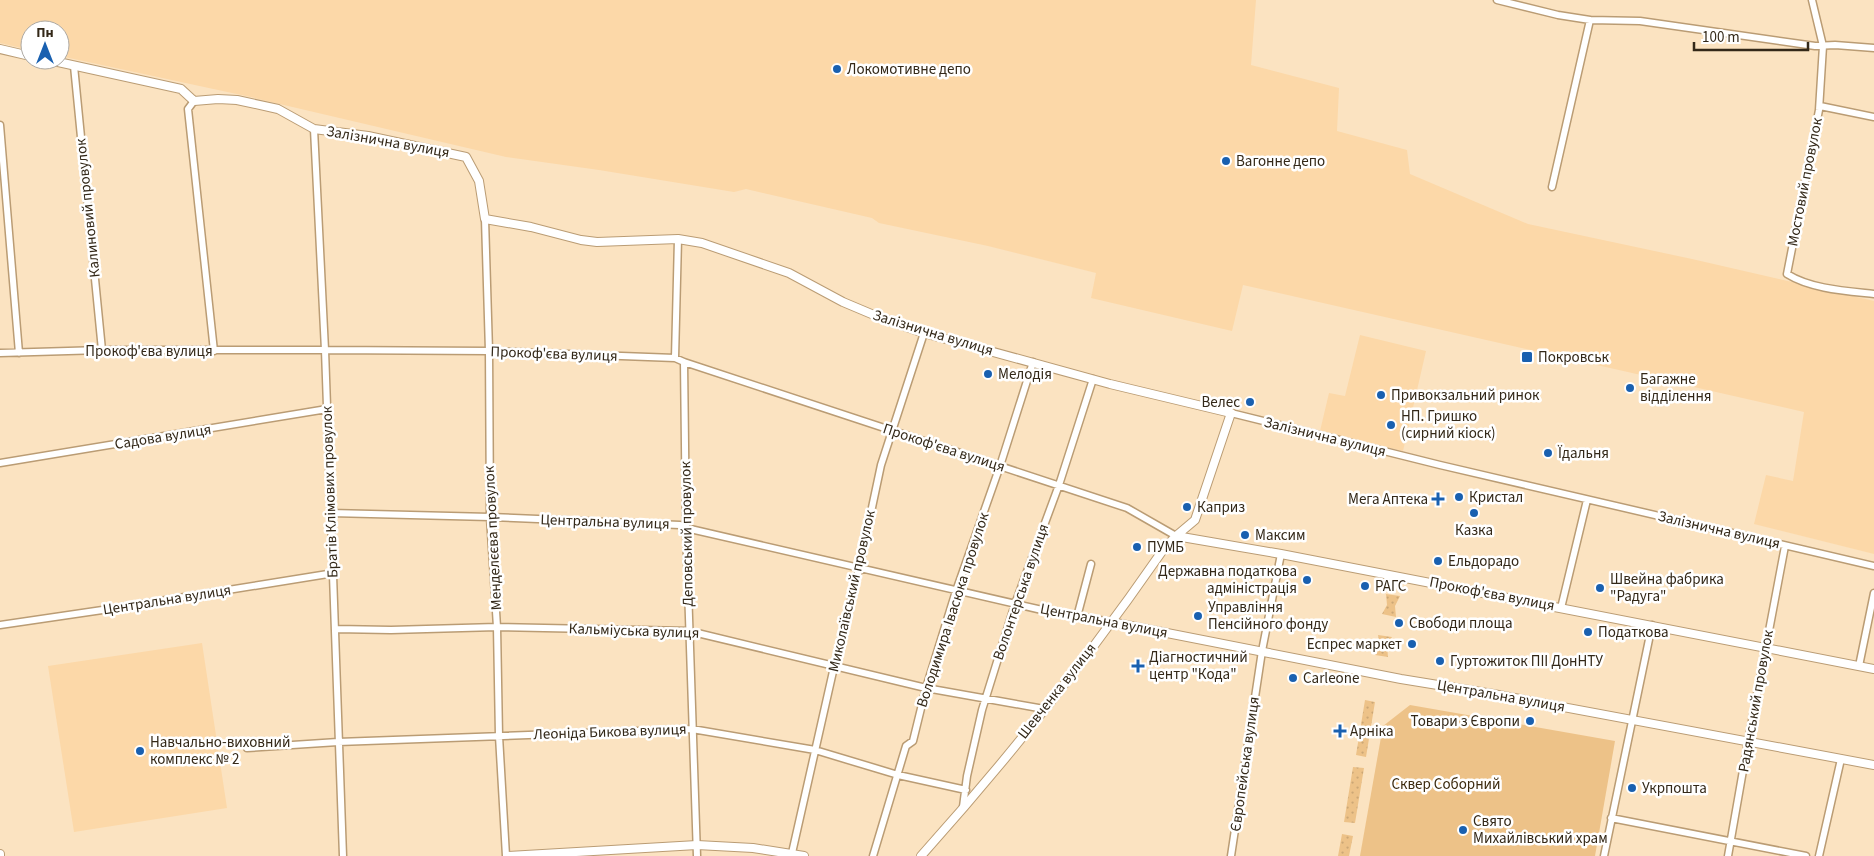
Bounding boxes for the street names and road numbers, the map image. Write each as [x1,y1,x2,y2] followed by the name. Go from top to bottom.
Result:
[1782,115,1828,248] street label: Мостовий провулок
[325,121,451,163] street label: Залізнична вулиця
[70,137,106,278] street label: Калиновий провулок
[870,305,996,361] street label: Залізнична вулиця
[85,341,213,362] street label: Прокоф'єва вулиця
[490,341,618,367] street label: Прокоф'єва вулиця
[316,405,343,578] street label: Братів Клімових провулок
[1262,412,1388,462] street label: Залізнична вулиця
[880,418,1008,478] street label: Прокоф'єва вулиця
[113,419,213,455] street label: Садова вулиця
[675,461,699,607] street label: Деповський провулок
[479,465,507,611] street label: Менделєєва провулок
[1656,506,1782,554] street label: Залізнична вулиця
[823,507,881,674] street label: Миколаївський провулок
[540,509,670,535] street label: Центральна вулиця
[912,509,995,710] street label: Володимира Івасюка провулок
[988,521,1054,663] street label: Волонтерська вулиця
[1428,572,1556,616] street label: Прокоф'єва вулиця
[101,579,233,621] street label: Центральна вулиця
[1038,598,1170,644] street label: Центральна вулиця
[568,618,700,644] street label: Кальміуська вулиця
[1733,628,1779,774] street label: Радянський провулок
[1013,639,1101,743] street label: Шевченка вулиця
[1435,674,1567,718] street label: Центральна вулиця
[1225,695,1265,833] street label: Європейська вулиця
[533,719,687,745] street label: Леоніда Бикова вулиця

